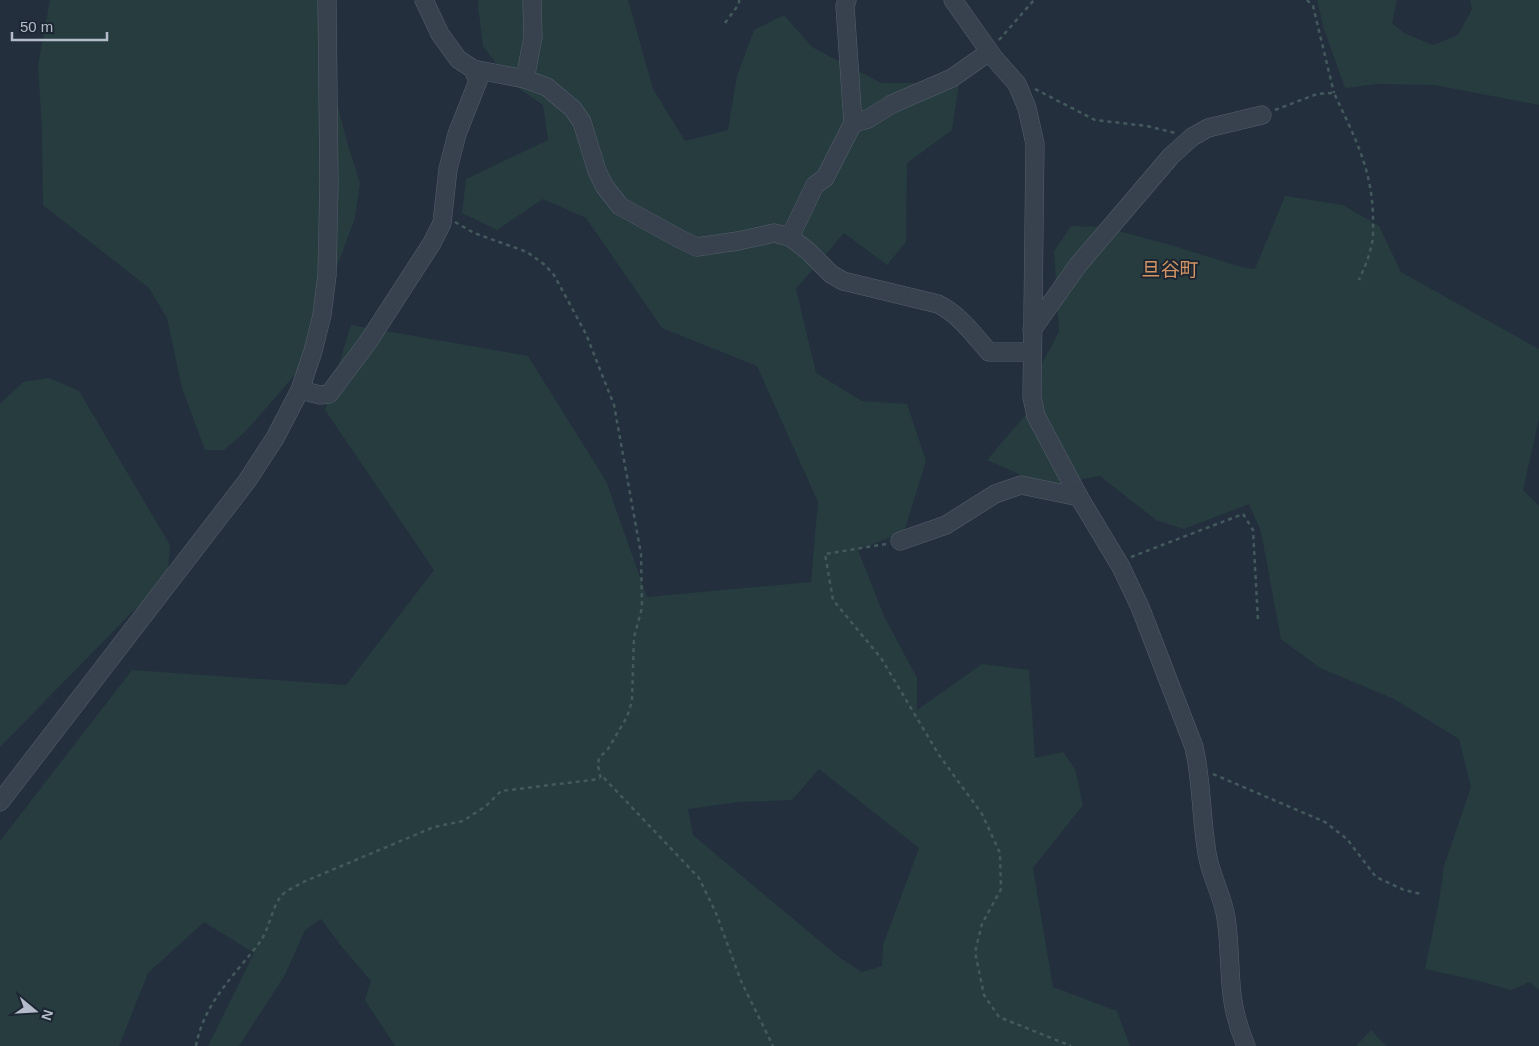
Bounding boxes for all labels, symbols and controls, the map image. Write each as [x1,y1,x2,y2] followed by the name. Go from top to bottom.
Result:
[12,10,108,42] scale bar
[20,18,53,35] text: 50 m
[1141,259,1199,280] district label: 旦谷町
[10,986,60,1036] north arrow
[38,1008,57,1022] text: N

